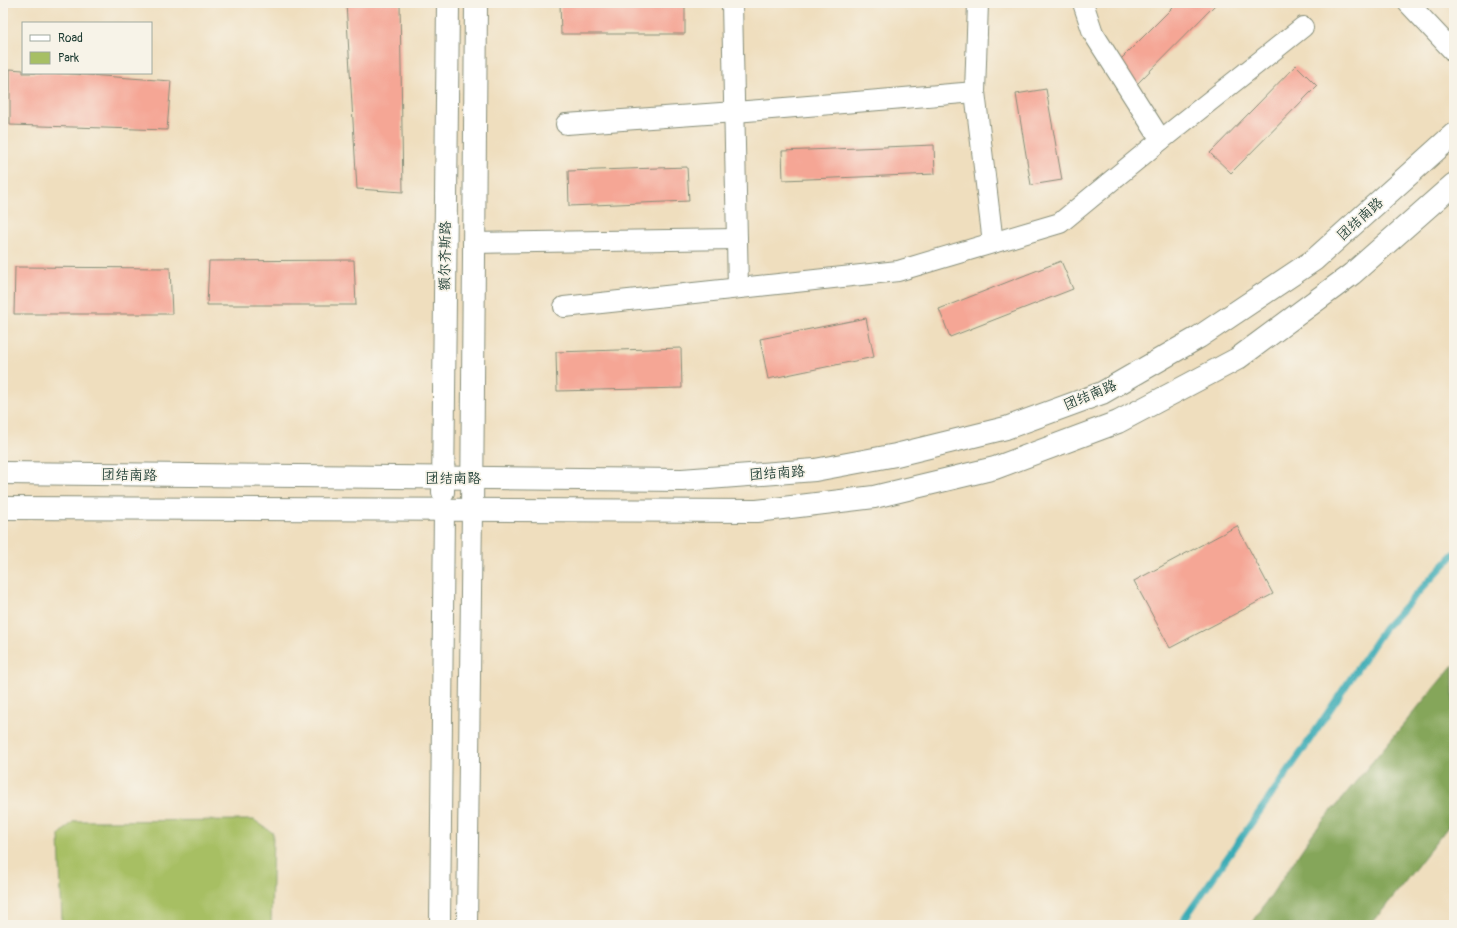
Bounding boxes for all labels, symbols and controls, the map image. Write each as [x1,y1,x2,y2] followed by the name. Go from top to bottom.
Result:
[22,22,152,74] legend
[58,31,83,46] text: Road
[58,51,79,66] text: Park
[1334,194,1386,244] street label: 团结南路
[436,221,454,291] street label: 额尔齐斯路
[1061,376,1119,414] street label: 团结南路
[748,463,806,483] street label: 团结南路
[101,466,157,484] street label: 团结南路
[425,470,481,487] street label: 团结南路

